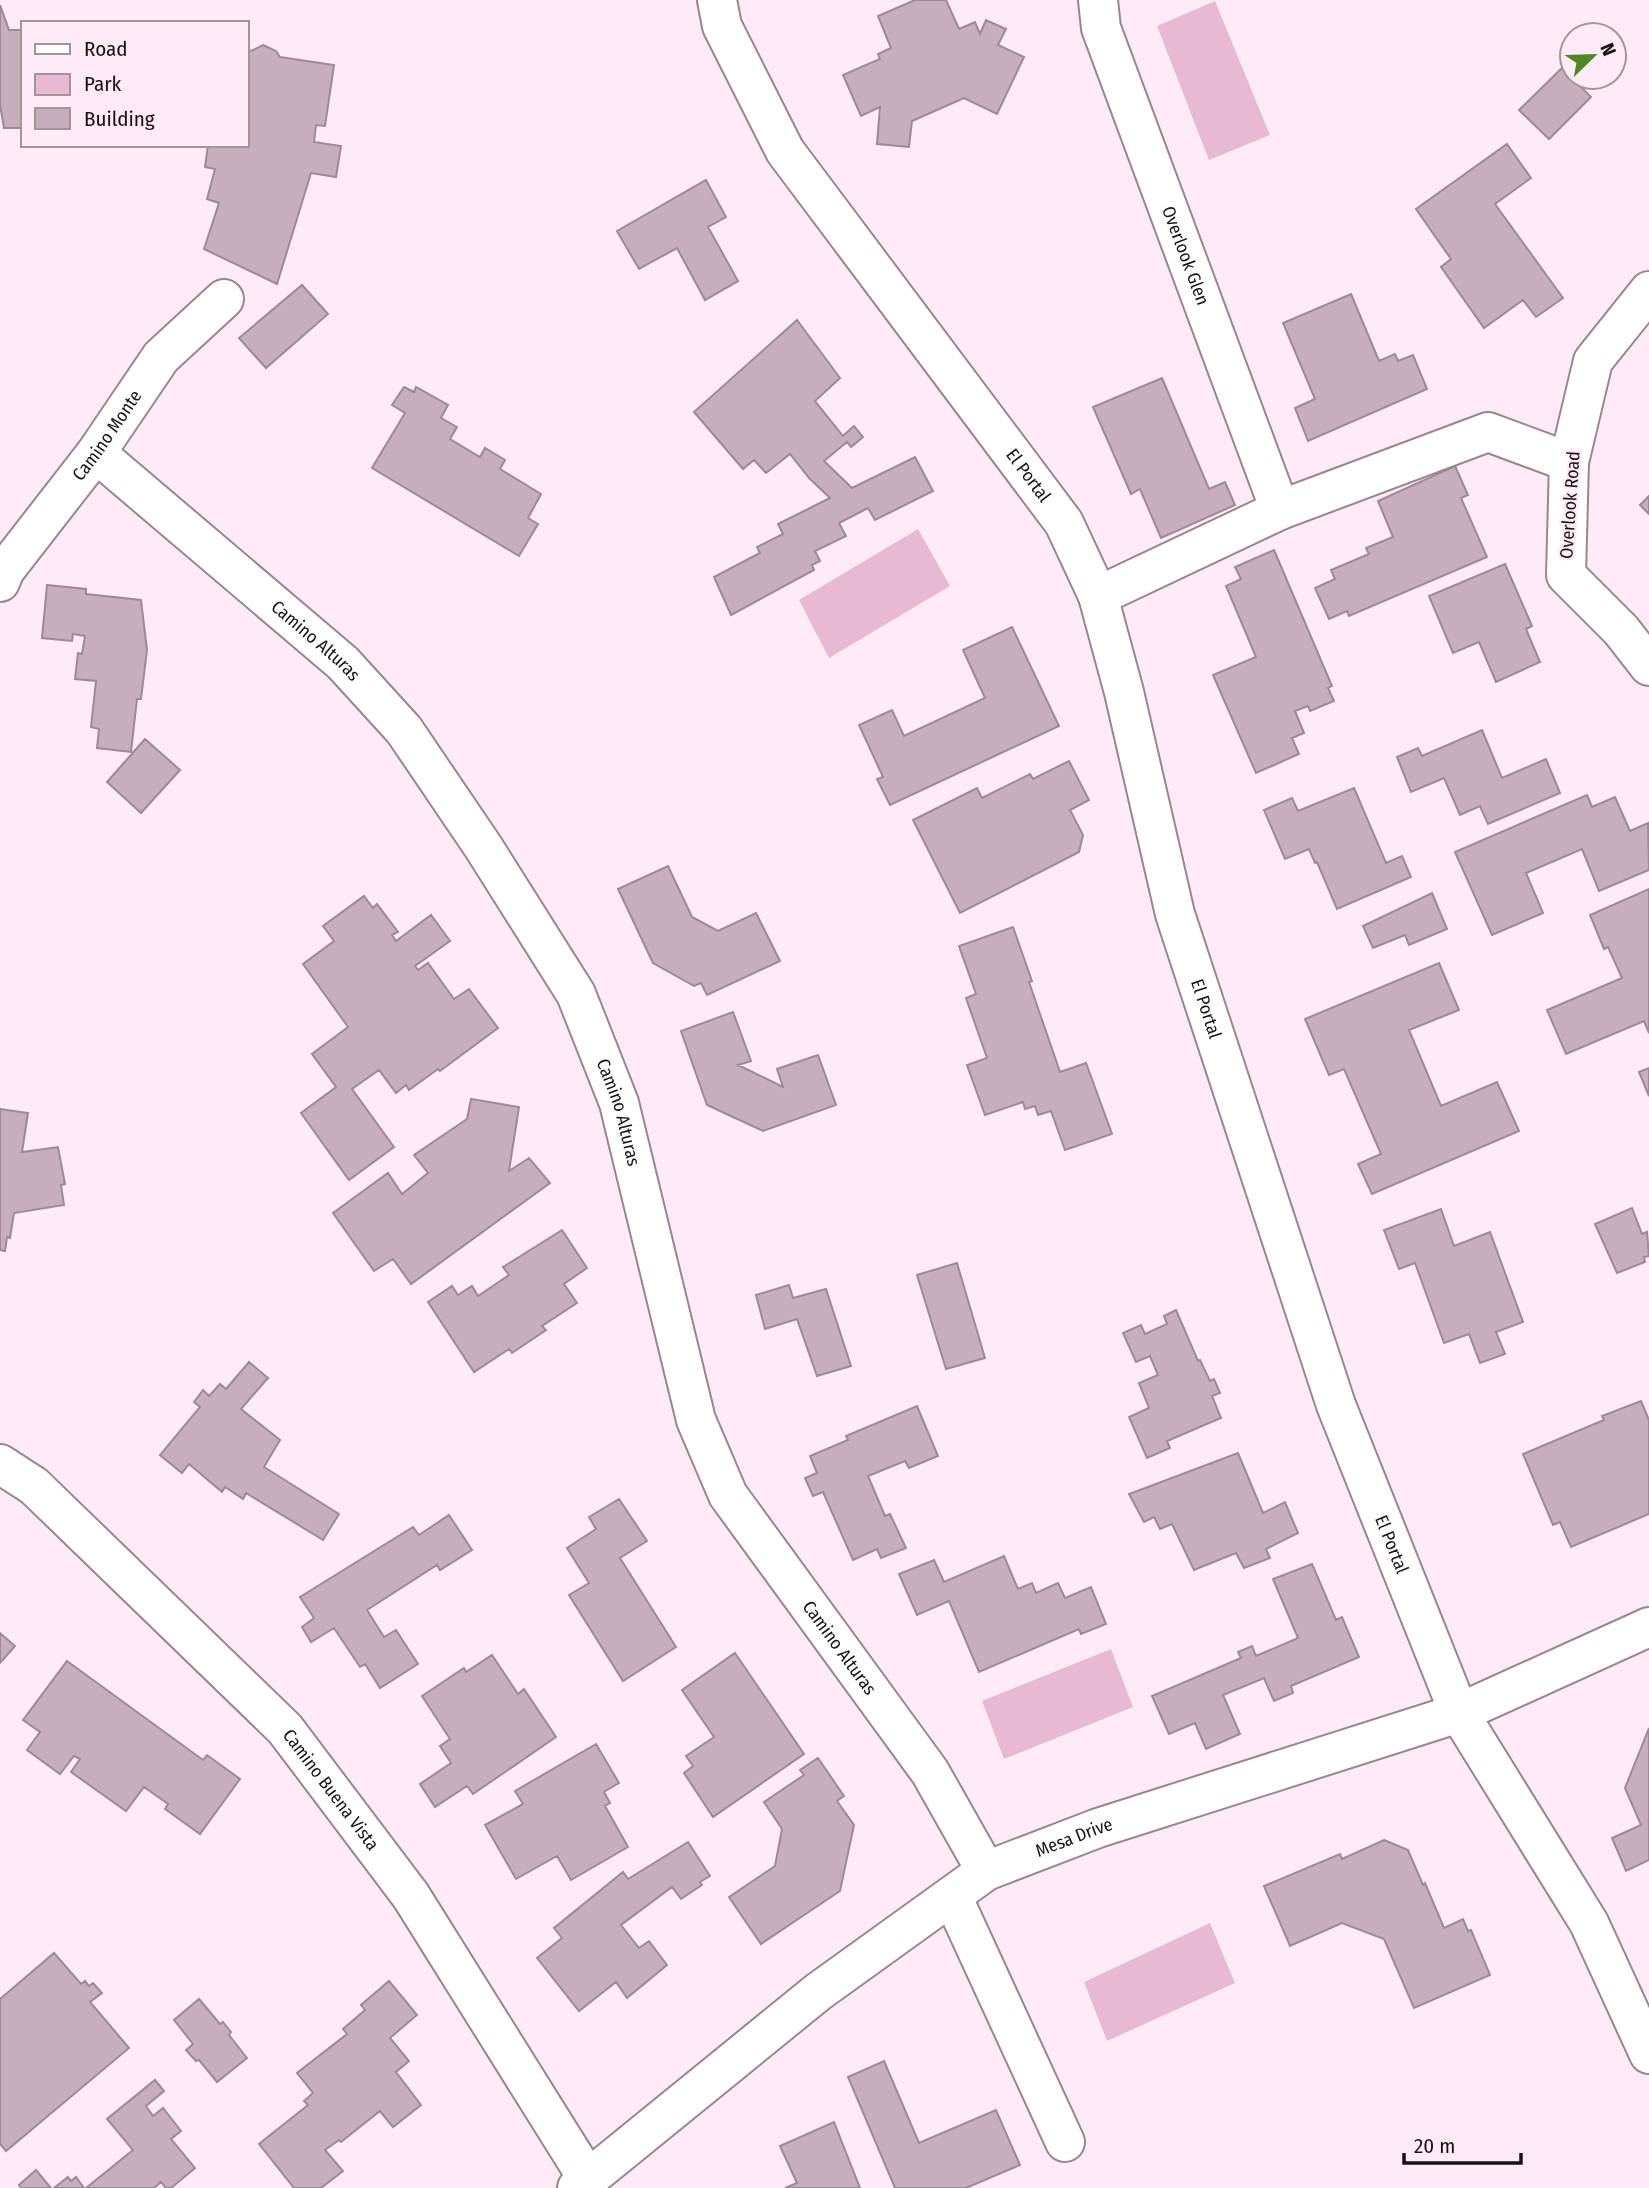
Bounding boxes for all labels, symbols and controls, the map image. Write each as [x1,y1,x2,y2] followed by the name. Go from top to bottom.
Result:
[21,21,248,147] legend
[1558,21,1628,91] north arrow
[84,36,128,62] text: Road
[1595,40,1621,59] text: N
[84,71,122,97] text: Park
[84,106,155,132] text: Building
[1157,203,1214,308] street label: Overlook Glen
[68,386,146,485] street label: Camino Monte
[1001,444,1056,507] street label: El Portal
[1555,450,1585,560] street label: Overlook Road
[267,596,365,686] street label: Camino Alturas
[1186,976,1226,1042] street label: El Portal
[592,1056,645,1168] street label: Camino Alturas
[1370,1512,1413,1577] street label: El Portal
[798,1596,881,1699] street label: Camino Alturas
[278,1725,384,1855] street label: Camino Buena Vista
[1033,1813,1115,1862] street label: Mesa Drive
[1404,2122,1521,2166] scale bar
[1414,2133,1455,2159] text: 20 m

